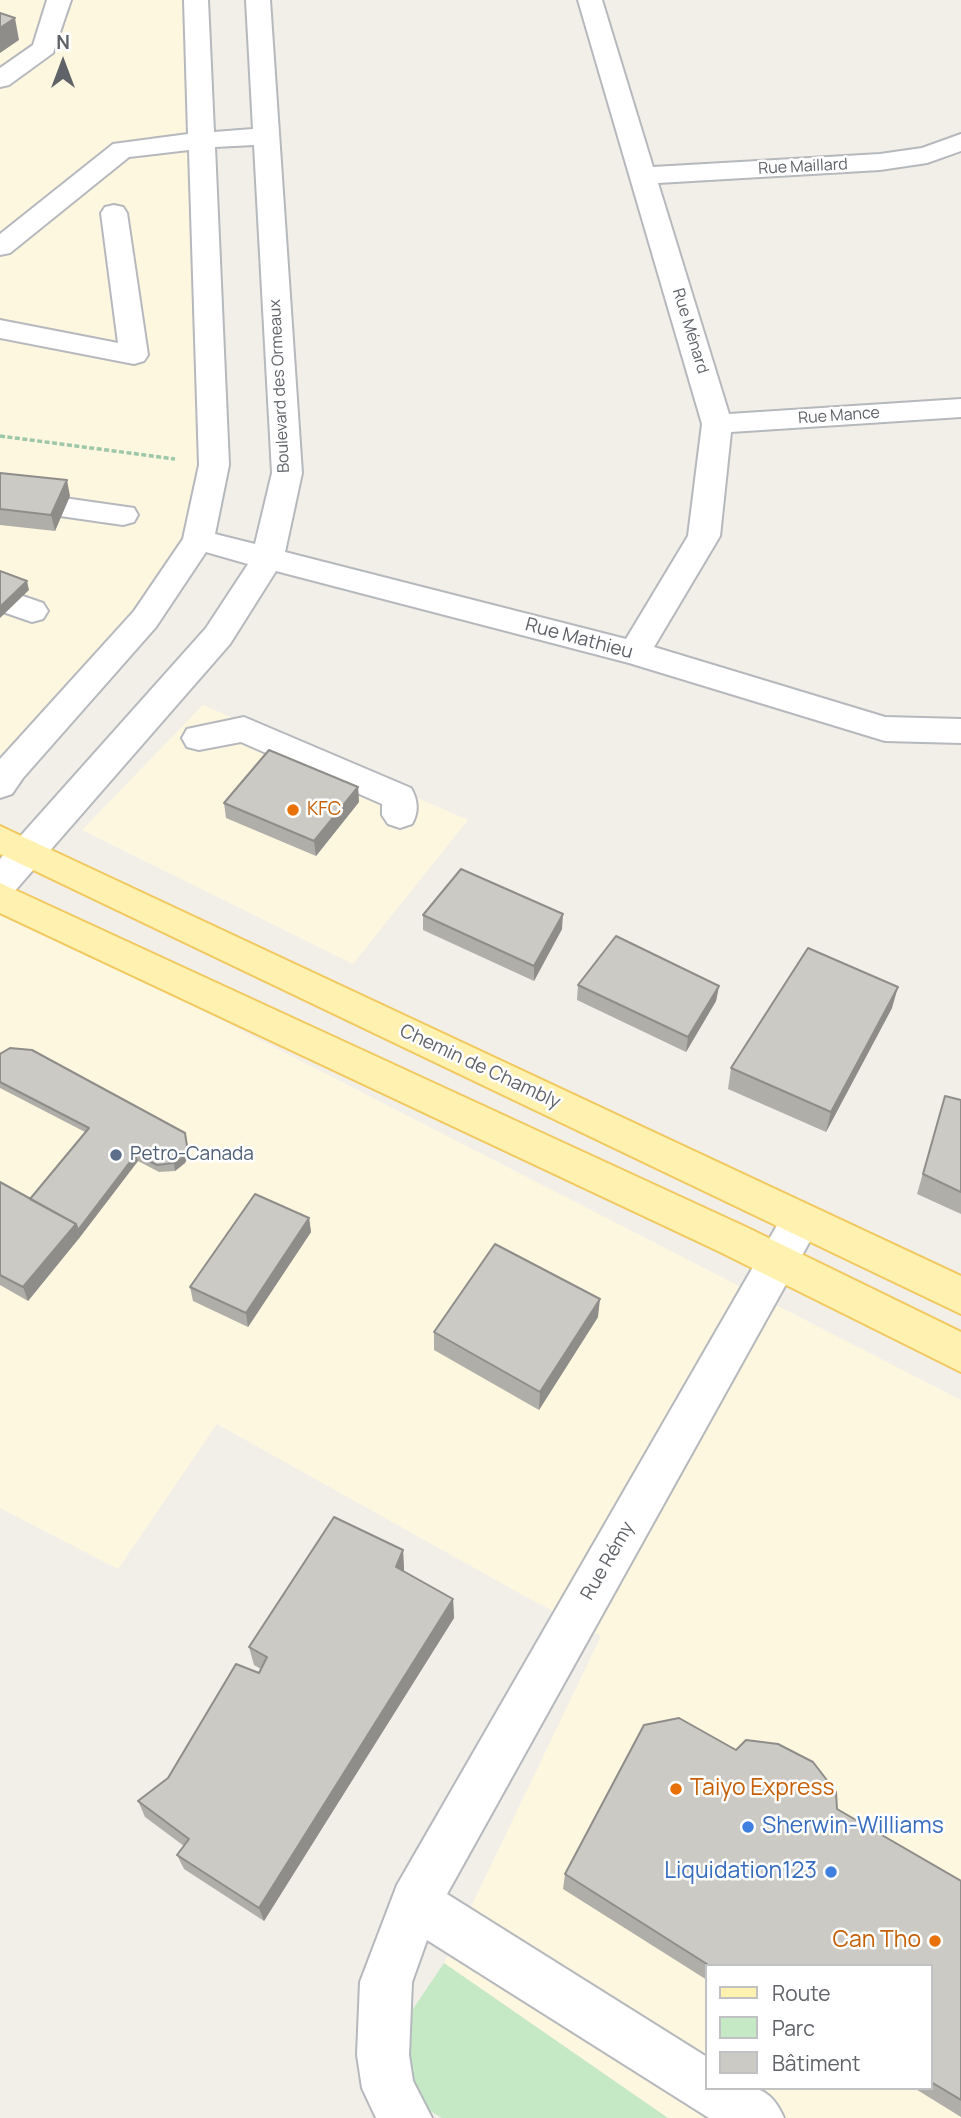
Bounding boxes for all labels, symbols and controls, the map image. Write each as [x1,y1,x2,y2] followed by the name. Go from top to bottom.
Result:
[28,28,98,98] north arrow
[56,29,70,55] text: N
[758,155,848,179] street label: Rue Maillard
[668,286,712,376] street label: Rue Ménard
[266,299,294,473] street label: Boulevard des Ormeaux
[797,404,881,428] street label: Rue Mance
[523,614,635,664] street label: Rue Mathieu
[307,799,341,821] place label: KFC
[285,802,301,818] marker: KFC
[396,1020,564,1114] street label: Chemin de Chambly
[130,1144,254,1166] place label: Petro-Canada
[108,1147,124,1163] marker: Petro-Canada
[576,1518,640,1604] street label: Rue Rémy
[690,1775,835,1803] place label: Taiyo Express
[668,1781,684,1797] marker: Taiyo Express
[762,1813,944,1841] place label: Sherwin-Williams
[740,1819,756,1835] marker: Sherwin-Williams
[664,1858,817,1886] place label: Liquidation123
[823,1864,839,1880] marker: Liquidation123
[833,1927,921,1955] place label: Can Tho
[927,1933,943,1949] marker: Can Tho
[706,1964,933,2090] legend
[772,1979,830,2007] text: Route
[772,2014,815,2042] text: Parc
[772,2049,860,2077] text: Bâtiment

